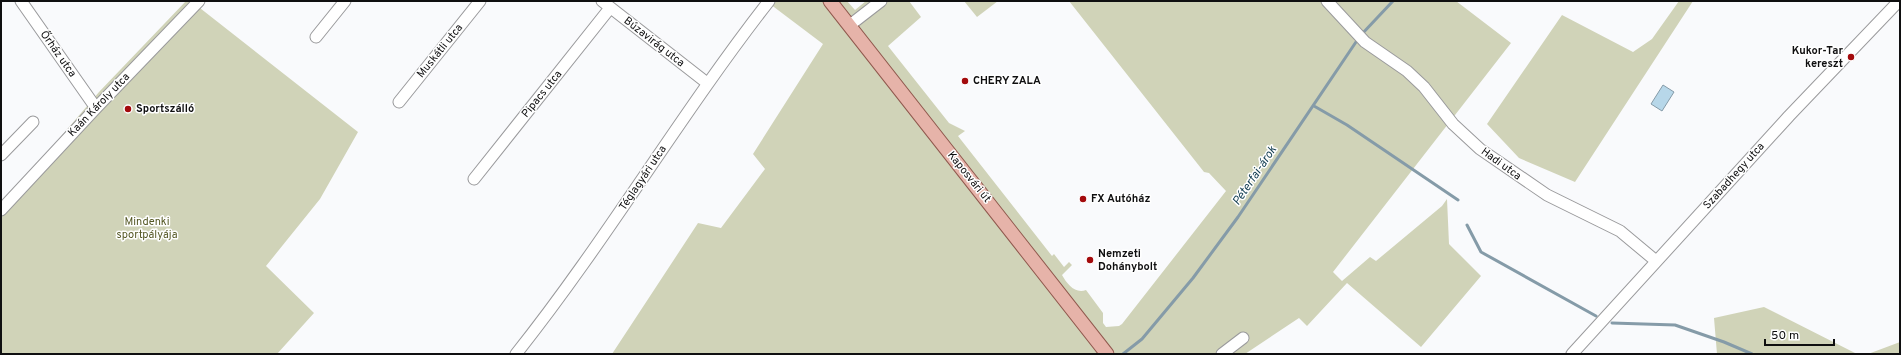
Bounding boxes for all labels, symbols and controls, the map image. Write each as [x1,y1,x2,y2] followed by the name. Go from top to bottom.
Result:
[621,14,687,70] street label: Búzavirág utca
[414,21,466,81] street label: Muskátli utca
[37,27,80,80] street label: Őrház utca
[1792,44,1843,71] place label: Kukor-Tar kereszt
[1846,52,1856,62] marker: Kukor-Tar kereszt
[519,67,565,120] street label: Pipacs utca
[65,70,133,140] street label: Kaán Károly utca
[973,74,1041,88] place label: CHERY ZALA
[960,76,970,86] marker: CHERY ZALA
[136,102,194,116] place label: Sportszálló
[123,104,133,114] marker: Sportszálló
[1700,140,1768,212] street label: Szabadhegy utca
[1229,142,1281,209] water label: Péterfai-árok
[616,143,670,213] street label: Téglagyári utca
[1478,145,1524,183] street label: Hadi utca
[944,149,994,205] street label: Kaposvári út
[1091,192,1150,206] place label: FX Autóház
[1078,194,1088,204] marker: FX Autóház
[117,215,178,242] park label: Mindenki sportpályája
[1098,247,1157,274] place label: Nemzeti Dohánybolt
[1085,255,1095,265] marker: Nemzeti Dohánybolt
[1765,321,1834,347] scale bar
[1771,328,1799,344] text: 50 m

